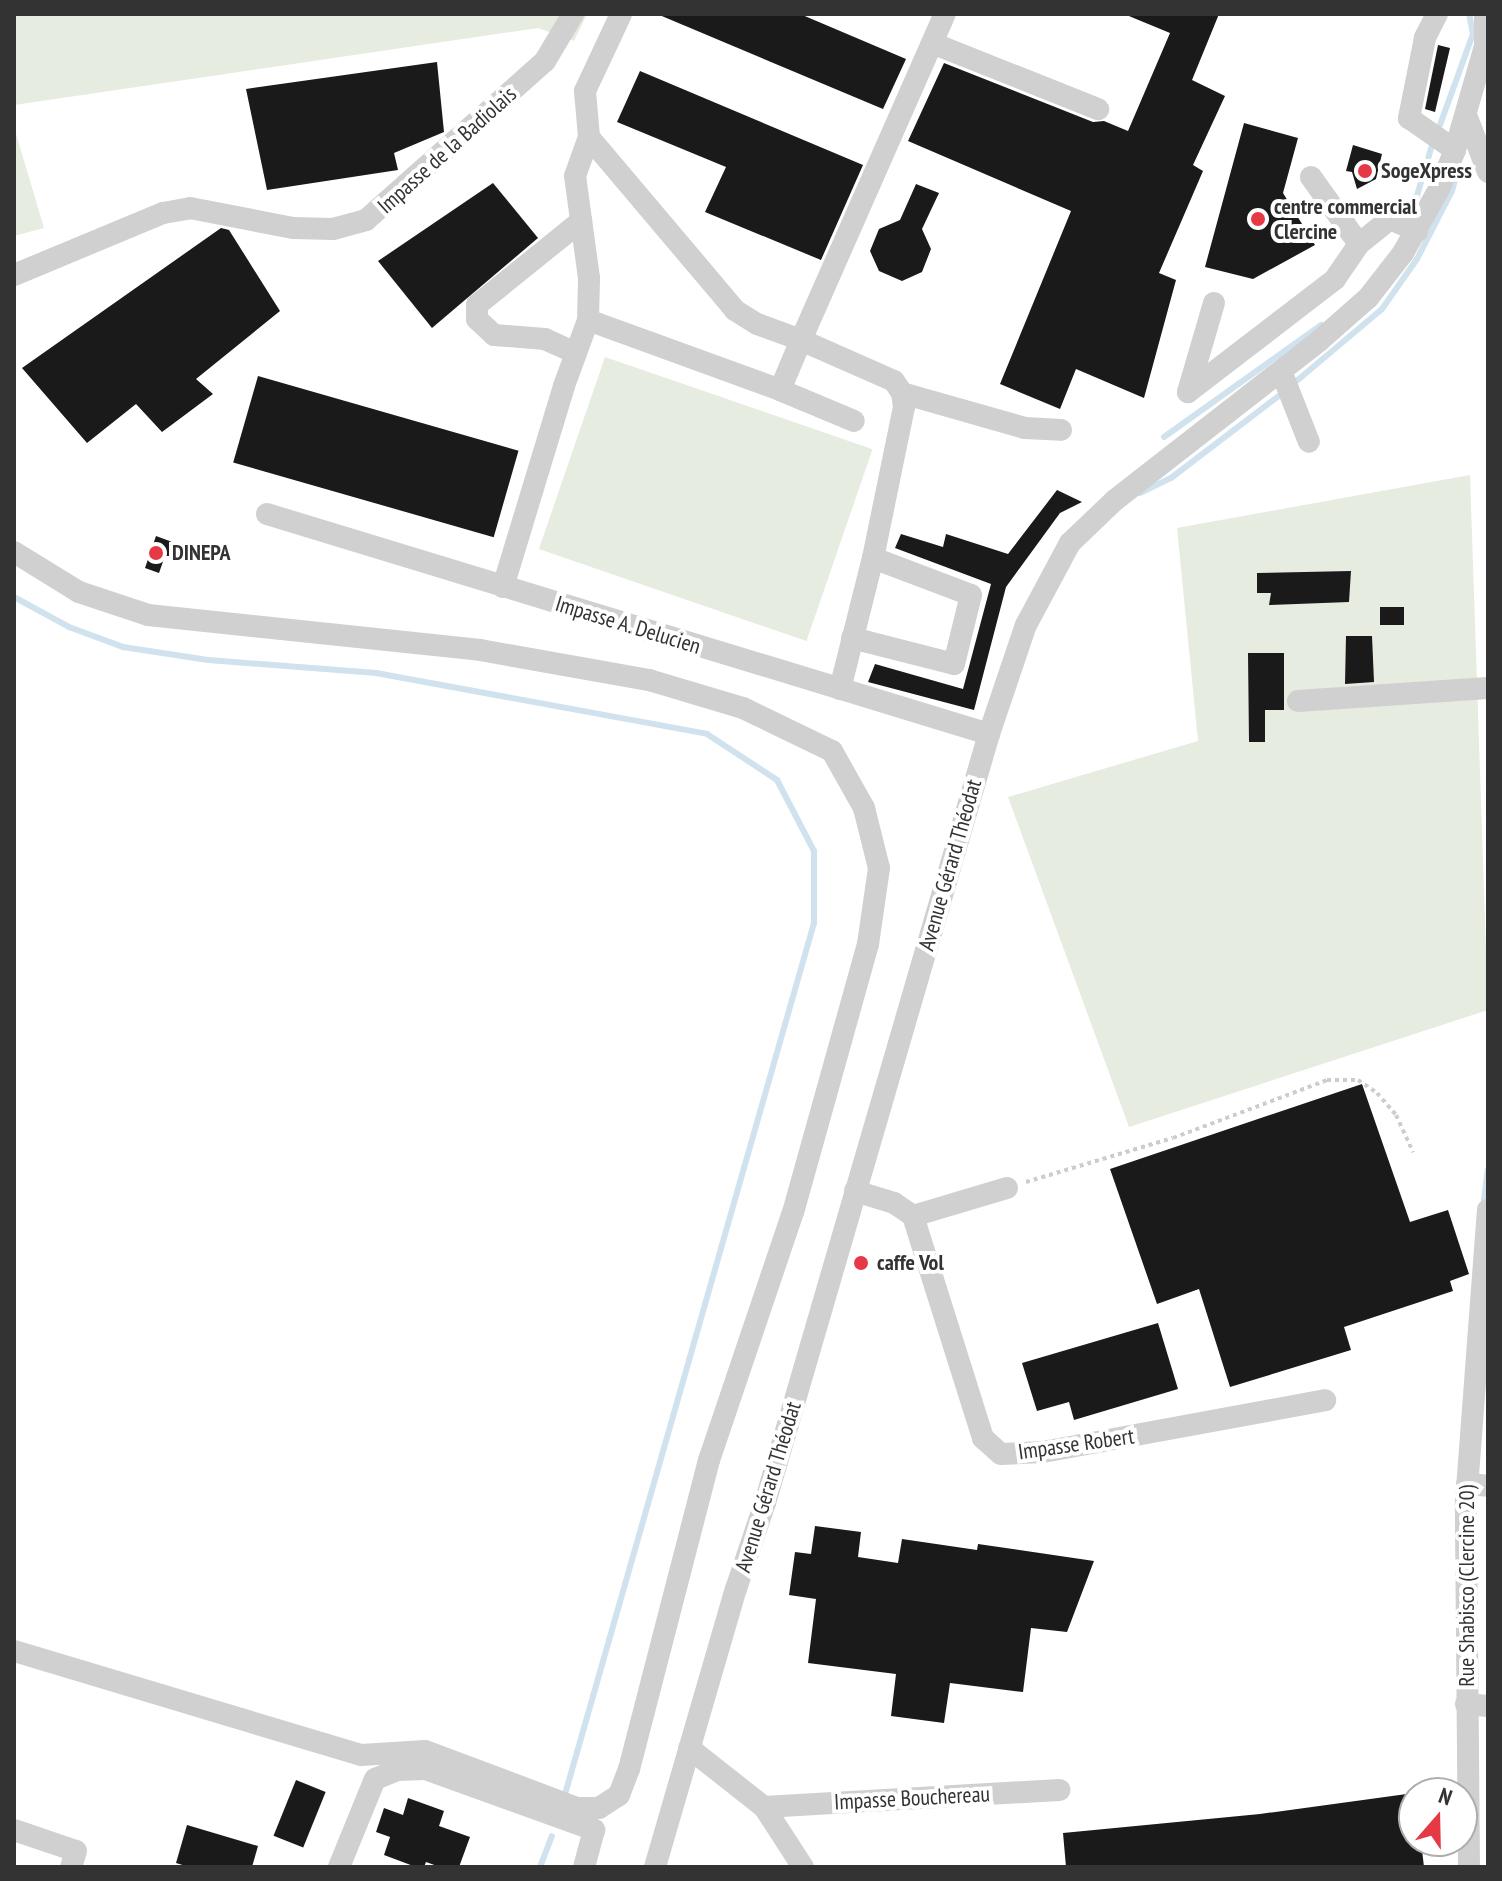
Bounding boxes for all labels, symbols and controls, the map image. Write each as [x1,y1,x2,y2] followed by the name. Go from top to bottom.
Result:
[372,81,522,219] street label: Impasse de la Badiolais
[1381,158,1472,184] place label: SogeXpress
[1356,162,1374,180] marker: SogeXpress
[1274,193,1417,244] place label: centre commercial Clercine
[1249,210,1267,228] marker: centre commercial Clercine
[172,540,230,566] place label: DINEPA
[147,544,165,562] marker: DINEPA
[551,590,705,660] street label: Impasse A. Delucien
[913,776,987,954] street label: Avenue Gérard Théodat
[877,1250,944,1276] place label: caffe Vol
[852,1254,870,1272] marker: caffe Vol
[729,1398,807,1576] street label: Avenue Gérard Théodat
[1016,1423,1136,1465] street label: Impasse Robert
[1454,1485,1480,1687] street label: Rue Shabisco (Clercine 20)
[1398,1777,1478,1857] north arrow
[833,1781,991,1815] street label: Impasse Bouchereau
[1435,1781,1456,1812] text: N

